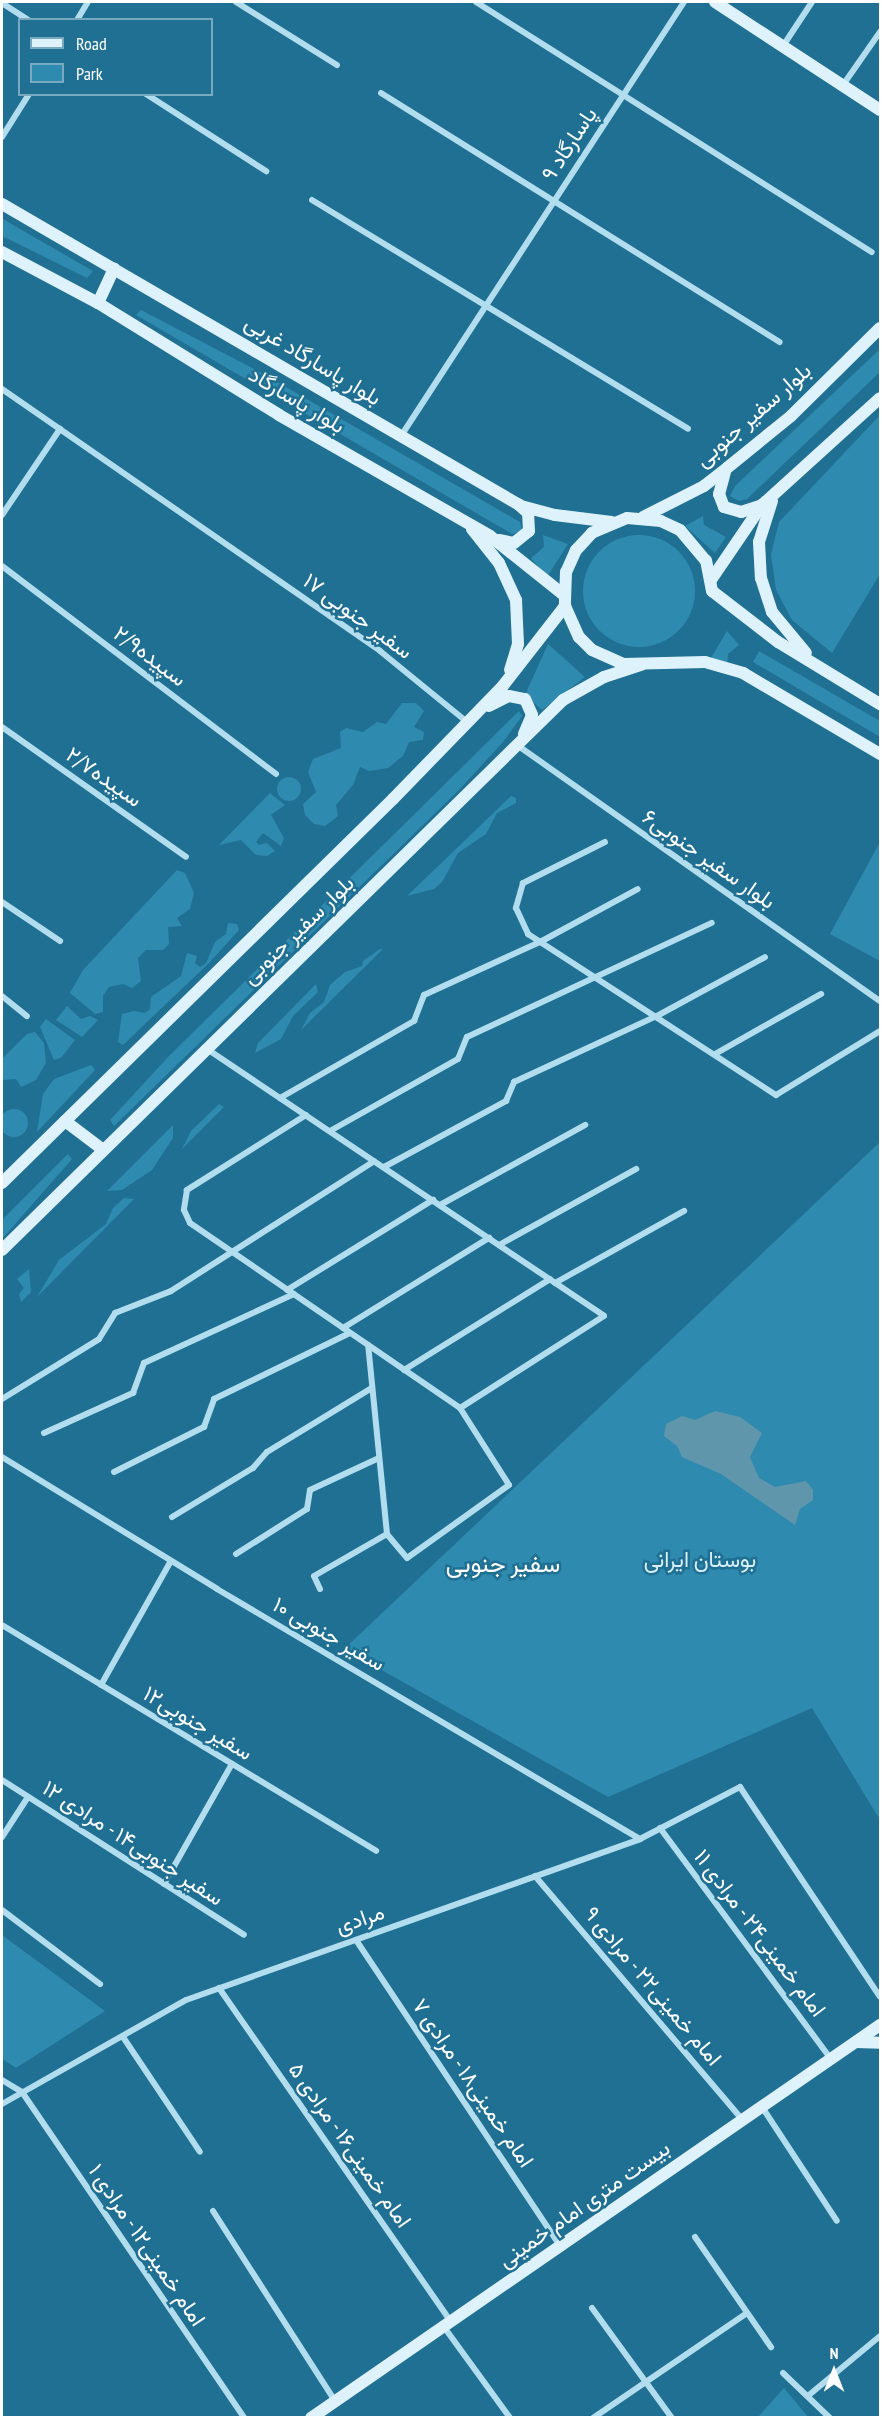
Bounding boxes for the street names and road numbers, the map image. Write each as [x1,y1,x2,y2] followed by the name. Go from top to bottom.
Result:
[535,102,603,186] street label: پاسارگاد ۹
[240,309,386,411] street label: بلوار پاسارگاد غربی
[689,357,817,473] street label: بلوار سفیر جنوبی
[244,361,350,439] street label: بلوار پاسارگاد
[298,567,418,665] street label: سفیر جنوبی ۱۷
[108,620,192,692] street label: سپیده۲/۹
[61,741,147,813] street label: سپیده۲/۷
[637,803,781,915] street label: بلوار سفیر جنوبی۶
[236,870,360,990] street label: بلوار سفیر جنوبی
[268,1591,390,1677] street label: سفیر جنوبی ۱۰
[139,1680,257,1766] street label: سفیر جنوبی۱۲
[37,1774,229,1912] street label: سفیر جنوبی۱۴ - مرادی ۱۲
[688,1843,832,2023] street label: امام خمینی۲۴ - مرادی ۱۱
[332,1898,388,1940] street label: مرادی
[578,1900,728,2072] street label: امام خمینی۲۲ - مرادی ۹
[406,1993,540,2173] street label: امام خمینی۱۸ - مرادی ۷
[282,2056,418,2234] street label: امام خمینی۱۶ - مرادی ۵
[493,2135,675,2273] street label: بیست متری امام خمینی
[82,2158,212,2332] street label: امام خمینی۱۲ - مرادی ۱

